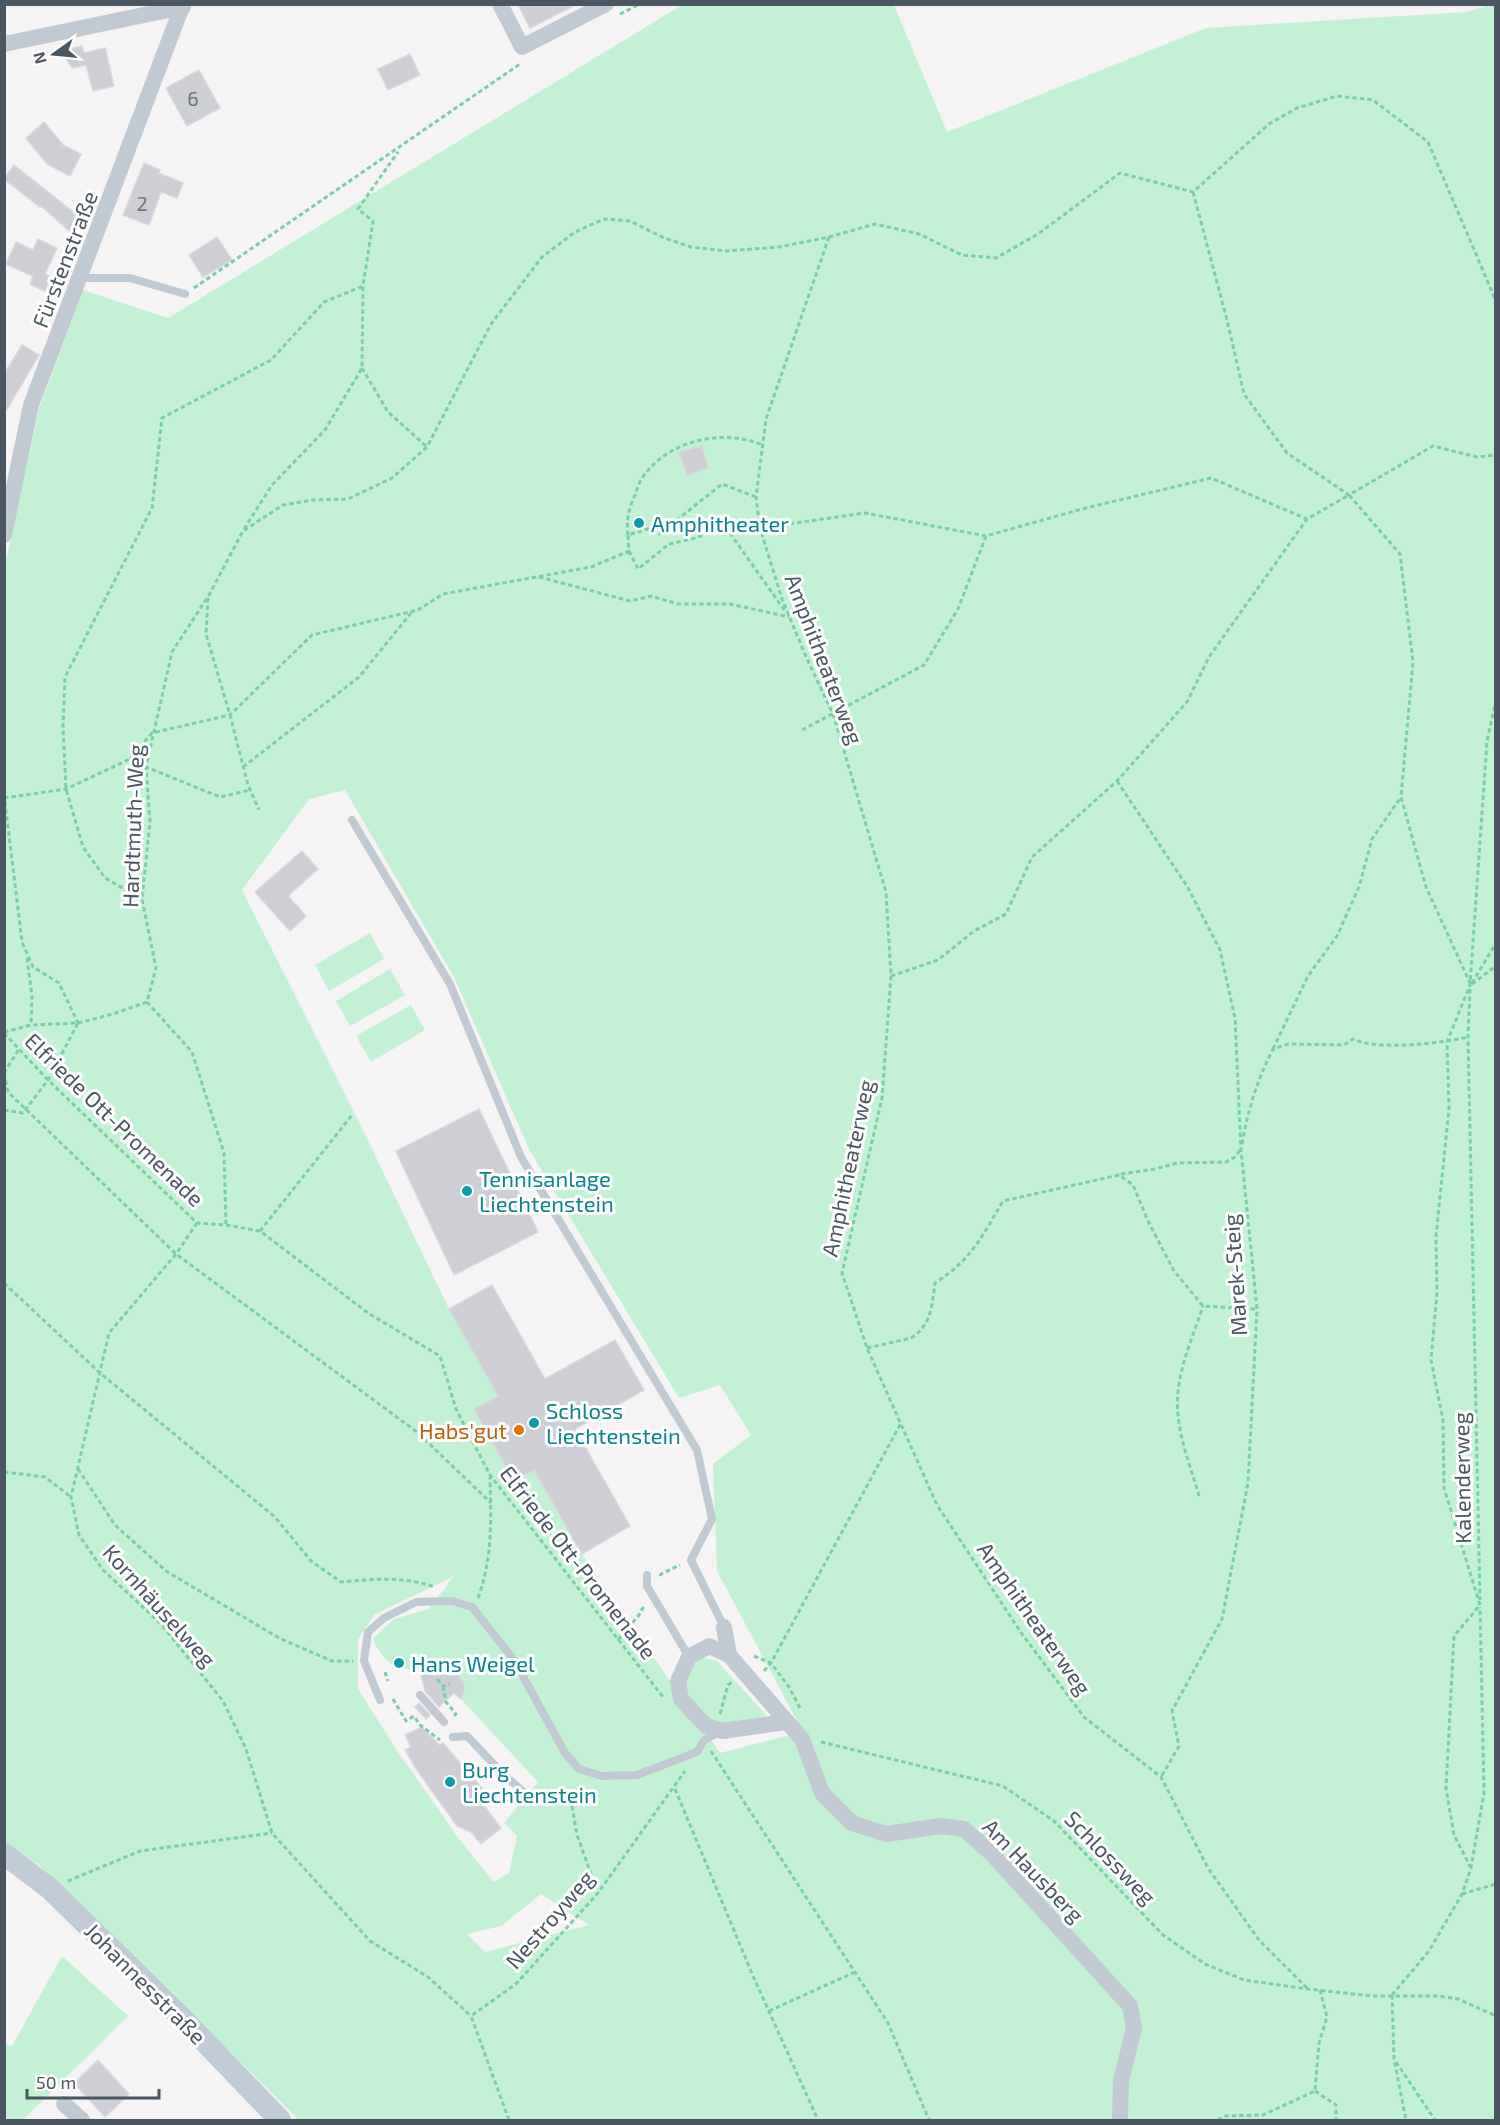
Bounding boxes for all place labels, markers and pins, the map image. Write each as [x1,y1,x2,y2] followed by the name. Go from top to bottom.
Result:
[651,510,789,536] place label: Amphitheater
[632,516,646,530] marker: Amphitheater
[479,1165,614,1216] place label: Tennisanlage Liechtenstein
[460,1184,474,1198] marker: Tennisanlage Liechtenstein
[546,1397,681,1448] place label: Schloss Liechtenstein
[527,1416,541,1430] marker: Schloss Liechtenstein
[419,1417,507,1443] place label: Habs'gut
[512,1423,526,1437] marker: Habs'gut
[411,1650,535,1676] place label: Hans Weigel
[392,1656,406,1670] marker: Hans Weigel
[462,1756,597,1807] place label: Burg Liechtenstein
[443,1775,457,1789] marker: Burg Liechtenstein

